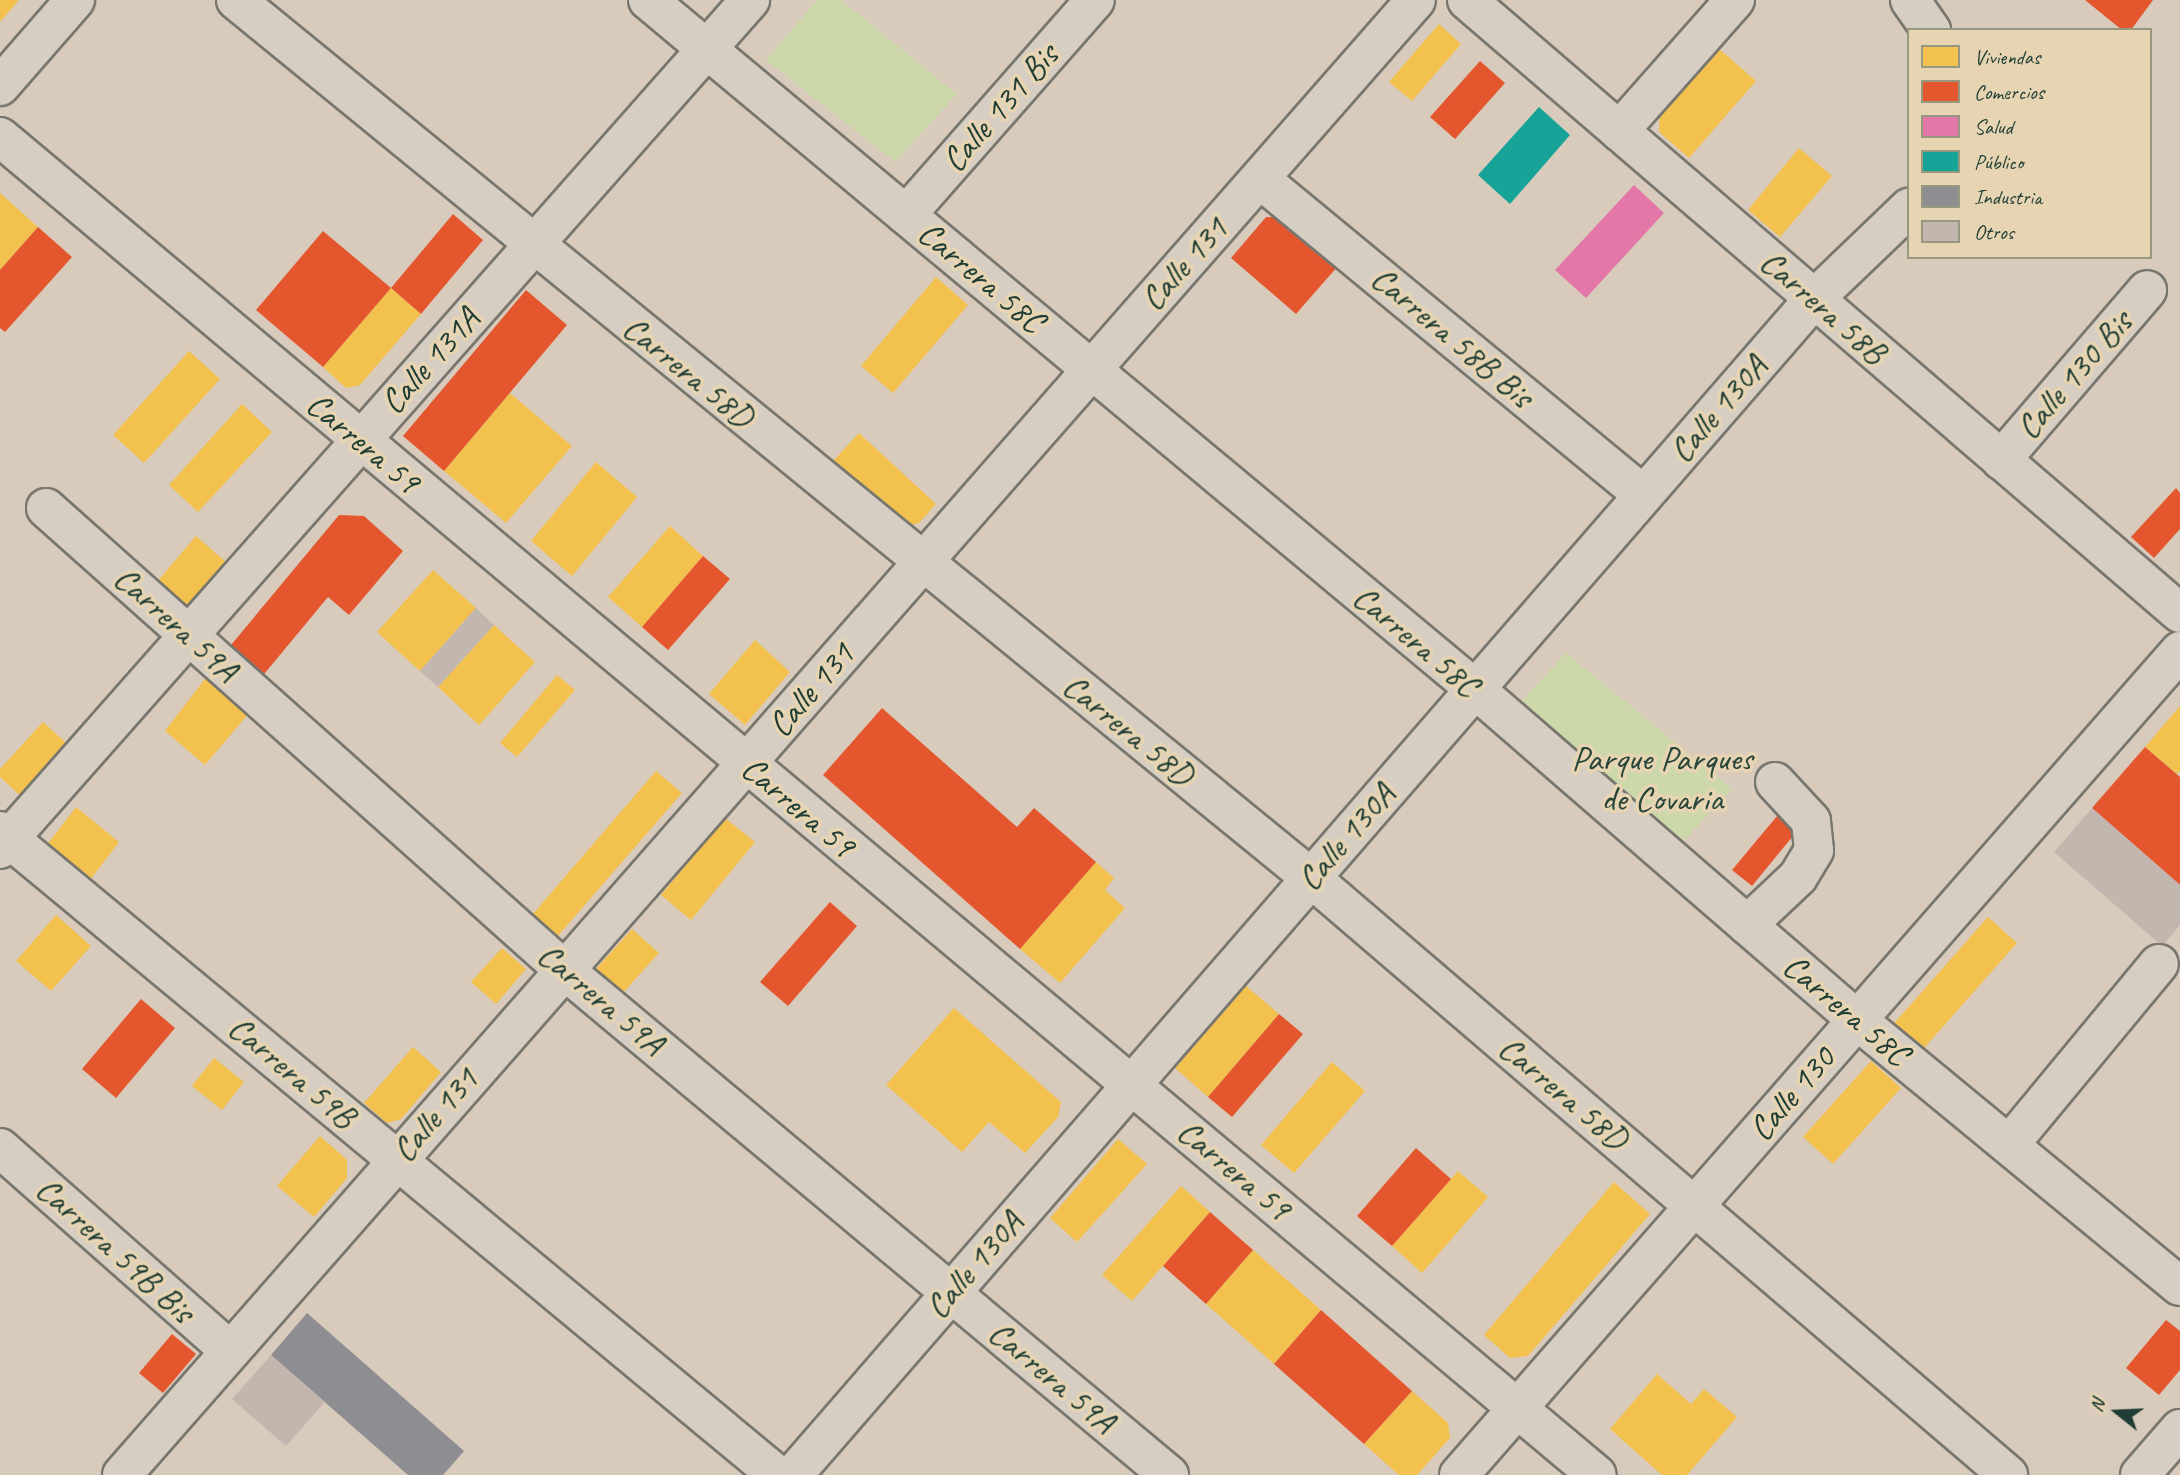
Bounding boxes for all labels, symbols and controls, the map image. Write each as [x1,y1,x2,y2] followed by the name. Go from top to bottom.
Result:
[1907,28,2152,259] legend
[933,35,1067,181] street label: Calle 131 Bis
[1974,44,2040,70] text: Viviendas
[1974,79,2044,105] text: Comercios
[1974,114,2013,140] text: Salud
[1974,149,2023,175] text: Público
[1974,184,2042,210] text: Industria
[1131,209,1237,319] street label: Calle 131
[909,212,1053,342] street label: Carrera 58C
[1974,219,2014,245] text: Otros
[1751,241,1895,373] street label: Carrera 58B
[1362,257,1542,417] street label: Carrera 58B Bis
[371,299,489,423] street label: Calle 131A
[2007,302,2141,448] street label: Calle 130 Bis
[614,307,762,437] street label: Carrera 58D
[1660,347,1776,471] street label: Calle 130A
[298,383,428,503] street label: Carrera 59
[105,557,247,691] street label: Carrera 59A
[1344,576,1488,706] street label: Carrera 58C
[759,634,863,746] street label: Calle 131
[1054,665,1202,795] street label: Carrera 58D
[1572,738,1752,820] park label: Parque Parques de Covaria
[733,747,863,867] street label: Carrera 59
[1288,775,1404,899] street label: Calle 130A
[529,934,673,1064] street label: Carrera 59A
[1774,945,1918,1075] street label: Carrera 58C
[220,1007,364,1137] street label: Carrera 59B
[1490,1027,1636,1159] street label: Carrera 58D
[1740,1038,1844,1150] street label: Calle 130
[383,1059,487,1171] street label: Calle 131
[1169,1110,1299,1230] street label: Carrera 59
[27,1168,203,1332] street label: Carrera 59B Bis
[916,1203,1032,1327] street label: Calle 130A
[980,1312,1124,1442] street label: Carrera 59A
[2082,1377,2152,1447] north arrow
[2084,1396,2110,1415] text: N

